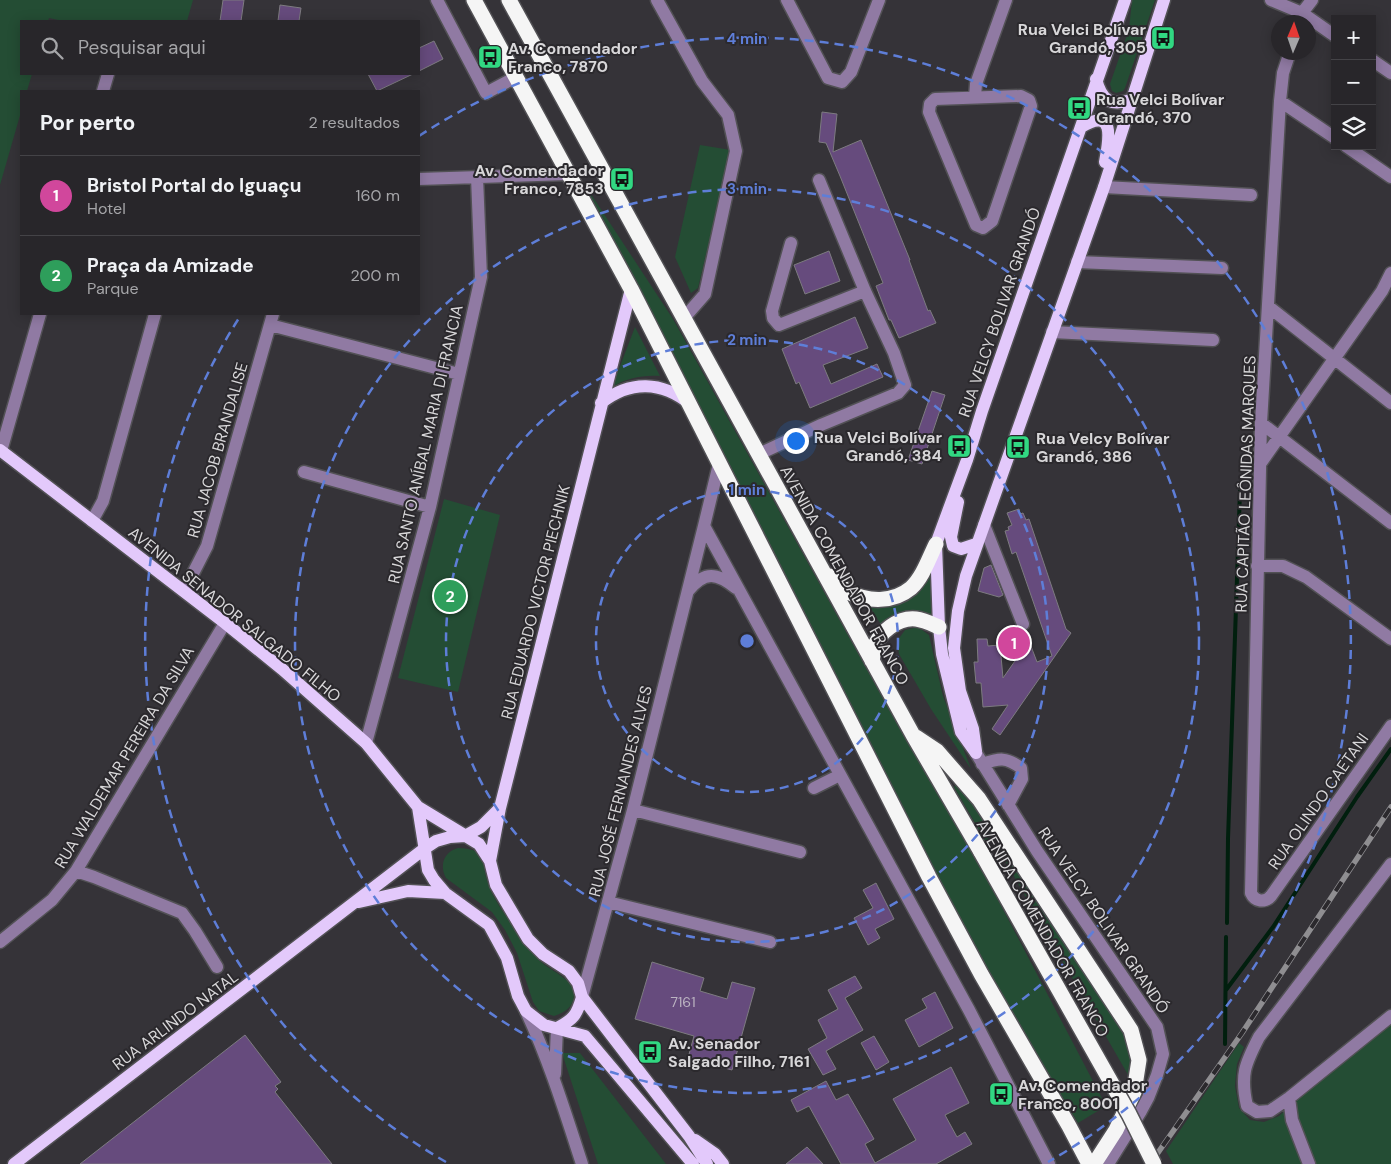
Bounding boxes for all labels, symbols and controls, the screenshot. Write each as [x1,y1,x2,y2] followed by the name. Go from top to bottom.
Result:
[1271,15,1316,60] north arrow
[1331,15,1376,150] map controls
[1331,15,1376,60] button: +
[1018,19,1146,58] place label: Rua Velci Bolívar Grandó, 305
[20,20,420,75] search box
[1150,25,1176,51] bus stop icon: Rua Velci Bolívar Grandó, 305
[727,29,767,49] text: 4 min
[38,34,66,62] icon: search
[78,35,206,60] text: Pesquisar aqui
[508,38,638,77] place label: Av. Comendador Franco, 7870
[477,44,503,70] bus stop icon: Av. Comendador Franco, 7870
[1331,60,1376,105] button: −
[1096,89,1225,128] place label: Rua Velci Bolívar Grandó, 370
[1066,95,1092,121] bus stop icon: Rua Velci Bolívar Grandó, 370
[1331,105,1376,150] button: layers
[40,109,135,137] text: Por perto
[309,112,400,133] text: 2 resultados
[475,160,604,199] place label: Av. Comendador Franco, 7853
[609,166,635,192] bus stop icon: Av. Comendador Franco, 7853
[87,173,302,198] text: Bristol Portal do Iguaçu
[727,179,767,199] text: 3 min
[53,185,59,206] text: 1
[356,185,400,206] text: 160 m
[87,198,126,219] text: Hotel
[954,205,1045,420] street label: RUA VELCY BOLIVAR GRANDÓ
[87,253,254,278] text: Praça da Amizade
[51,265,61,286] text: 2
[351,265,400,286] text: 200 m
[87,278,139,299] text: Parque
[383,302,468,586] street label: RUA SANTO ANÍBAL MARIA DI FRANCIA
[727,330,767,350] text: 2 min
[1231,355,1260,613] street label: RUA CAPITÃO LEÔNIDAS MARQUES
[182,360,253,540] street label: RUA JACOB BRANDALISE
[814,427,942,466] place label: Rua Velci Bolívar Grandó, 384
[783,428,809,454] your location
[1036,428,1170,467] place label: Rua Velcy Bolívar Grandó, 386
[946,433,972,459] bus stop icon: Rua Velci Bolívar Grandó, 384
[1005,434,1031,460] bus stop icon: Rua Velcy Bolívar Grandó, 386
[775,462,914,689] street label: AVENIDA COMENDADOR FRANCO
[729,480,765,500] text: 1 min
[496,483,575,722] street label: RUA EDUARDO VICTOR PIECHNIK
[124,522,345,707] street label: AVENIDA SENADOR SALGADO FILHO
[434,577,466,615] pin: 2
[998,624,1030,662] pin: 1
[738,632,756,650] centre of rings
[50,642,199,872] street label: RUA WALDEMAR PEREIRA DA SILVA
[584,683,657,899] street label: RUA JOSÉ FERNANDES ALVES
[1263,729,1373,874] street label: RUA OLINDO CAETANI
[972,816,1114,1041] street label: AVENIDA COMENDADOR FRANCO
[1033,823,1174,1018] street label: RUA VELCY BOLIVAR GRANDÓ
[108,966,243,1075] street label: RUA ARLINDO NATAL
[670,993,696,1011] house number: 7161
[668,1033,810,1072] place label: Av. Senador Salgado Filho, 7161
[637,1039,663,1065] bus stop icon: Av. Senador Salgado Filho, 7161
[1018,1075,1148,1114] place label: Av. Comendador Franco, 8001
[988,1081,1014,1107] bus stop icon: Av. Comendador Franco, 8001

